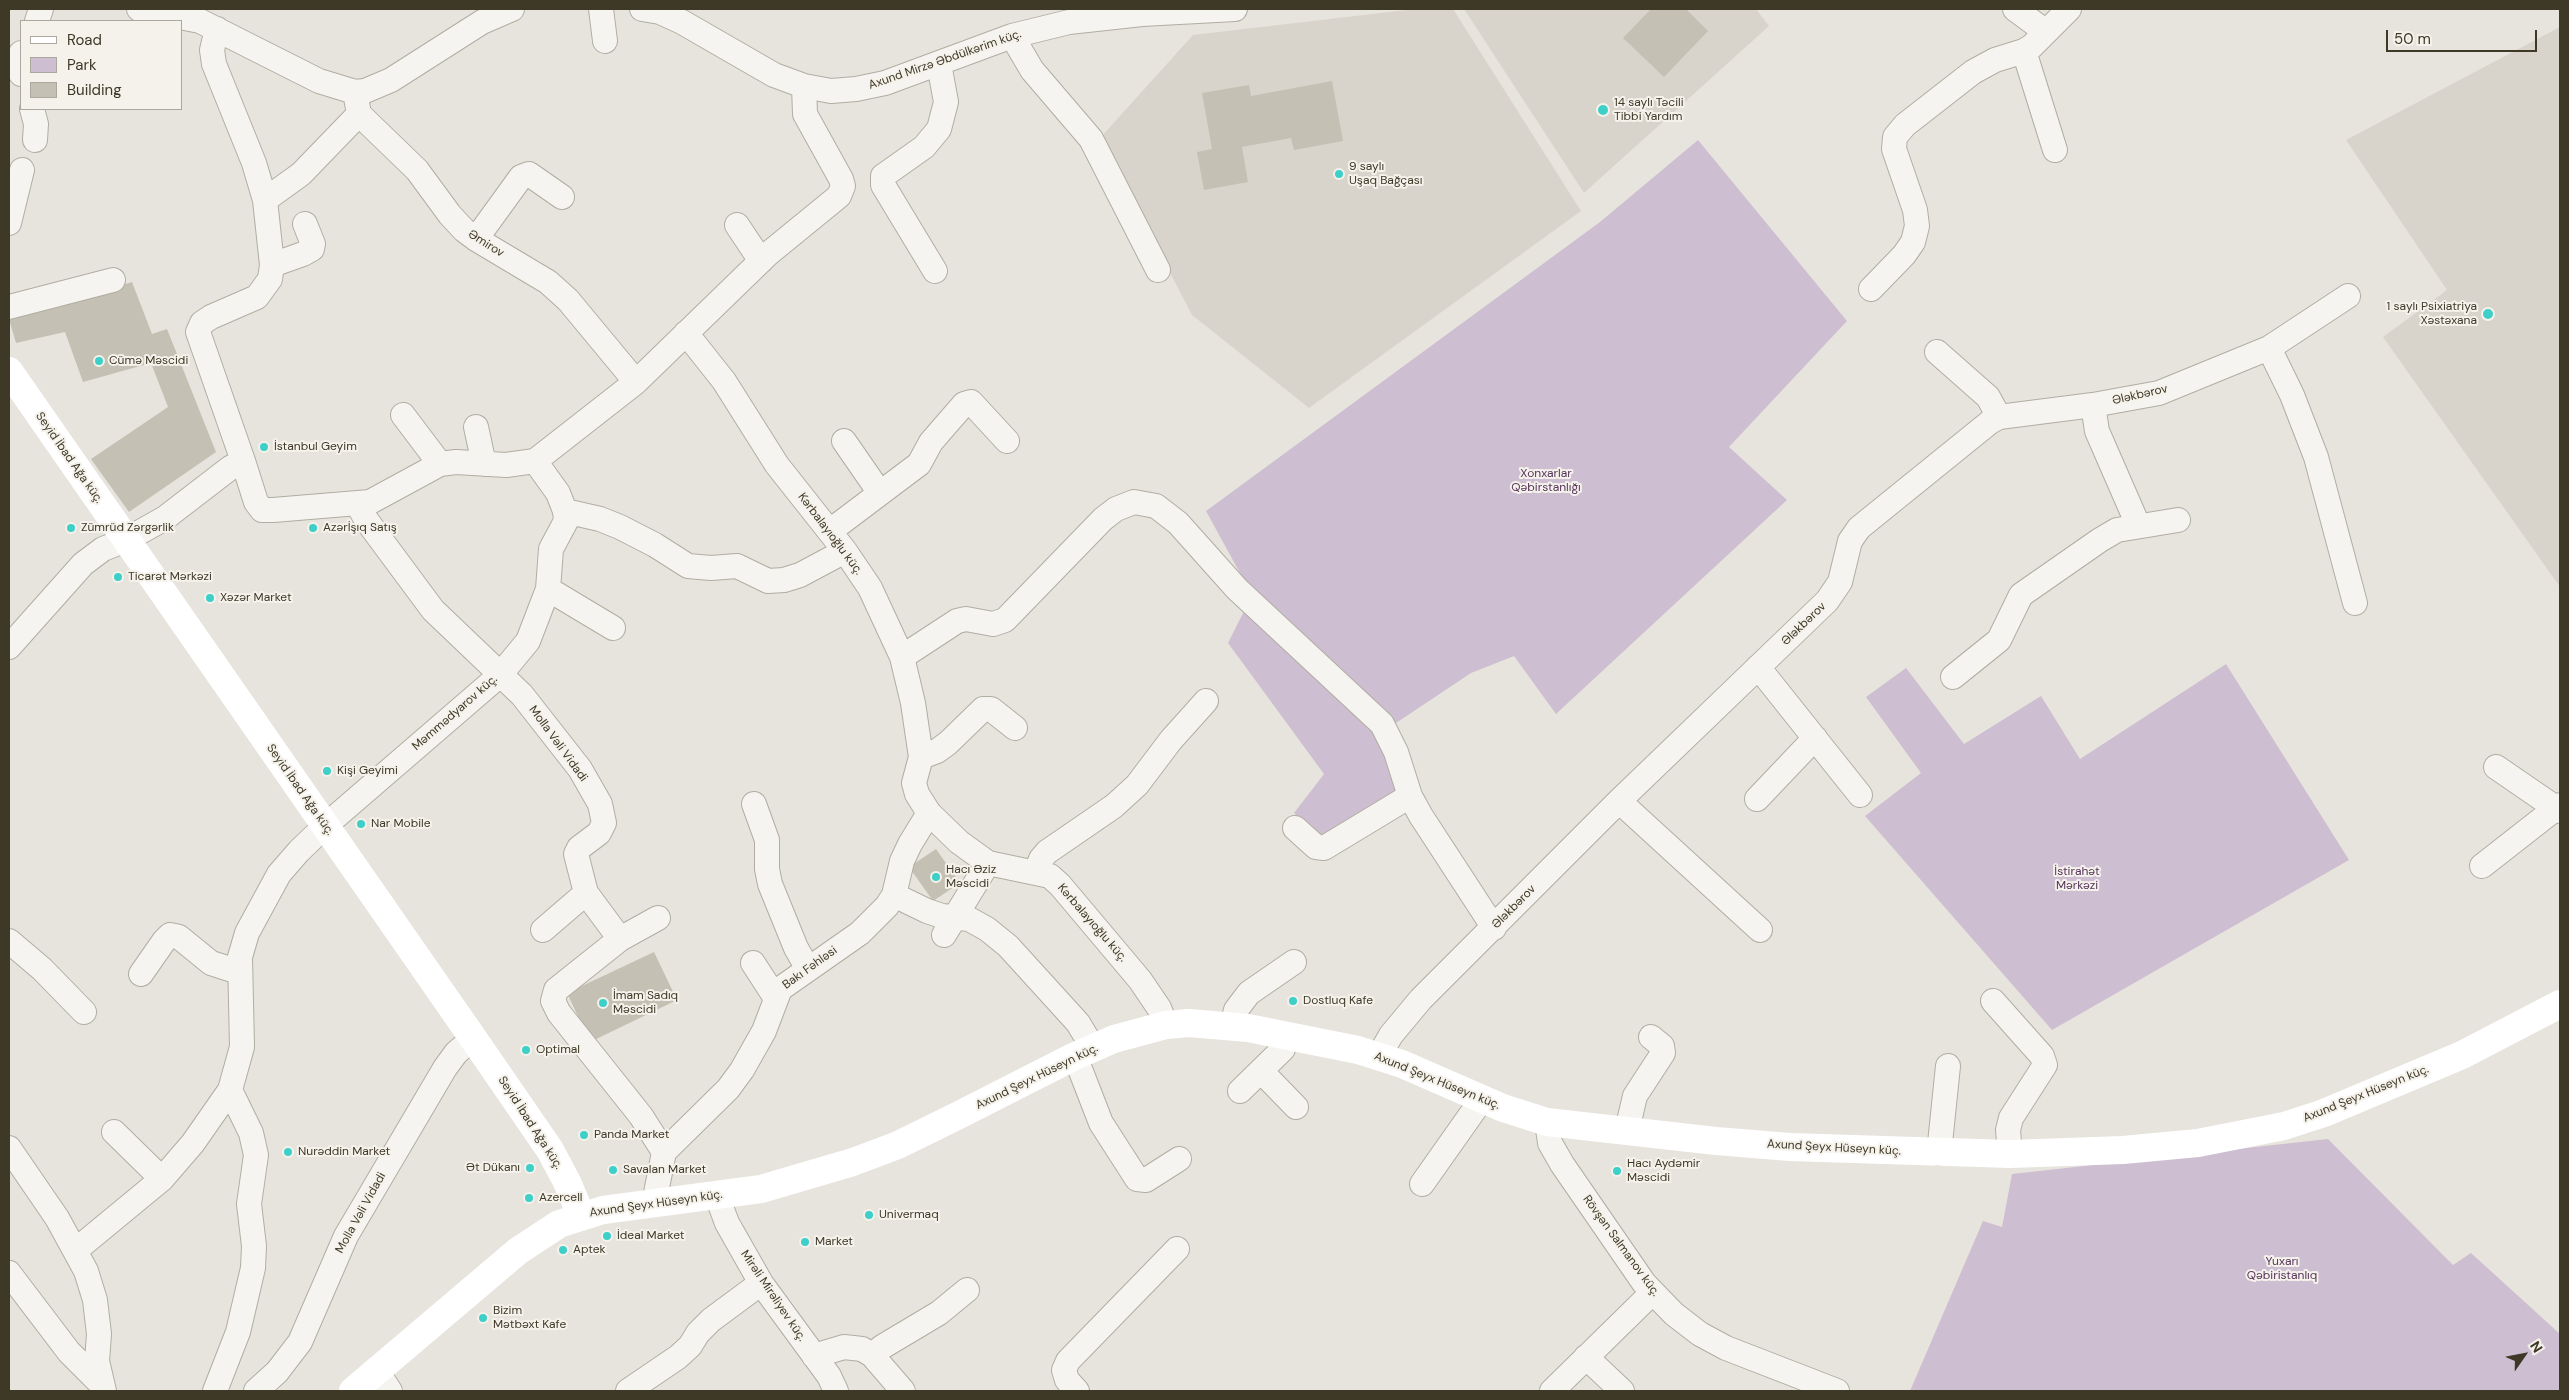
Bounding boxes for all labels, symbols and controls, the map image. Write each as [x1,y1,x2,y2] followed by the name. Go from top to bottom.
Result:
[20,20,182,110] legend
[2389,20,2540,52] scale bar
[867,27,1023,93] street label: Axund Mirzə Əbdülkərim küç.
[2394,29,2431,49] text: 50 m
[67,30,102,50] text: Road
[67,55,97,75] text: Park
[67,80,122,100] text: Building
[1614,96,1684,124] place label: 14 saylı Təcili Tibbi Yardım
[1596,103,1610,117] marker: 14 saylı Təcili Tibbi Yardım
[1349,160,1422,188] place label: 9 saylı Uşaq Bağçası
[1333,168,1345,180] marker: 9 saylı Uşaq Bağçası
[465,227,507,261] street label: Əmirov
[2387,300,2477,328] place label: 1 saylı Psixiatriya Xəstəxana
[2481,307,2495,321] marker: 1 saylı Psixiatriya Xəstəxana
[109,354,188,368] place label: Cümə Məscidi
[93,355,105,367] marker: Cümə Məscidi
[2111,382,2169,408] street label: Ələkbərov
[32,410,106,506] street label: Seyid İbad Ağa küç.
[274,440,357,454] place label: İstanbul Geyim
[258,441,270,453] marker: İstanbul Geyim
[1511,467,1581,495] park label: Xonxarlar Qəbirstanlığı
[795,490,865,578] street label: Kərbalayıoğlu küç.
[81,521,174,535] place label: Zümrüd Zərgərlik
[323,521,397,535] place label: Azərİşıq Satış
[65,522,77,534] marker: Zümrüd Zərgərlik
[307,522,319,534] marker: Azərİşıq Satış
[128,570,212,584] place label: Ticarət Mərkəzi
[112,571,124,583] marker: Ticarət Mərkəzi
[220,591,292,605] place label: Xəzər Market
[204,592,216,604] marker: Xəzər Market
[1779,599,1829,649] street label: Ələkbərov
[409,672,501,754] street label: Məmmədyarov küç.
[526,703,590,785] street label: Molla Vəli Vidadi
[263,742,337,838] street label: Seyid İbad Ağa küç.
[337,764,398,778] place label: Kişi Geyimi
[321,765,333,777] marker: Kişi Geyimi
[371,817,431,831] place label: Nar Mobile
[355,818,367,830] marker: Nar Mobile
[946,863,996,891] place label: Hacı Əziz Məscidi
[2054,865,2100,893] park label: İstirahət Mərkəzi
[930,871,942,883] marker: Hacı Əziz Məscidi
[1054,881,1130,965] street label: Kərbalayıoğlu küç.
[1489,882,1539,932] street label: Ələkbərov
[780,943,840,993] street label: Bakı Fəhləsi
[613,989,678,1017] place label: İmam Sadıq Məscidi
[1303,994,1373,1008] place label: Dostluq Kafe
[1287,995,1299,1007] marker: Dostluq Kafe
[597,997,609,1009] marker: İmam Sadıq Məscidi
[973,1041,1101,1113] street label: Axund Şeyx Hüseyn küç.
[536,1043,580,1057] place label: Optimal
[520,1044,532,1056] marker: Optimal
[1372,1049,1502,1113] street label: Axund Şeyx Hüseyn küç.
[2301,1062,2431,1126] street label: Axund Şeyx Hüseyn küç.
[495,1074,565,1172] street label: Seyid İbad Ağa küç.
[594,1128,669,1142] place label: Panda Market
[578,1129,590,1141] marker: Panda Market
[1767,1137,1901,1159] street label: Axund Şeyx Hüseyn küç.
[298,1145,390,1159] place label: Nurəddin Market
[282,1146,294,1158] marker: Nurəddin Market
[1627,1157,1700,1185] place label: Hacı Aydəmir Məscidi
[466,1161,520,1175] place label: Ət Dükanı
[524,1162,536,1174] marker: Ət Dükanı
[623,1163,706,1177] place label: Savalan Market
[607,1164,619,1176] marker: Savalan Market
[1611,1165,1623,1177] marker: Hacı Aydəmir Məscidi
[333,1170,389,1256] street label: Molla Vəli Vidadi
[588,1188,724,1220] street label: Axund Şeyx Hüseyn küç.
[539,1191,583,1205] place label: Azercell
[523,1192,535,1204] marker: Azercell
[1580,1193,1662,1299] street label: Rövşən Salmanov küç.
[879,1208,939,1222] place label: Univermaq
[863,1209,875,1221] marker: Univermaq
[617,1229,685,1243] place label: İdeal Market
[601,1230,613,1242] marker: İdeal Market
[815,1235,853,1249] place label: Market
[799,1236,811,1248] marker: Market
[573,1243,606,1257] place label: Aptek
[557,1244,569,1256] marker: Aptek
[737,1248,809,1344] street label: Mirəli Mirəliyev küç.
[2247,1255,2317,1283] park label: Yuxarı Qəbiristanlıq
[493,1304,566,1332] place label: Bizim Mətbəxt Kafe
[477,1312,489,1324] marker: Bizim Mətbəxt Kafe
[2499,1330,2549,1380] north arrow
[2526,1338,2547,1356] text: N

